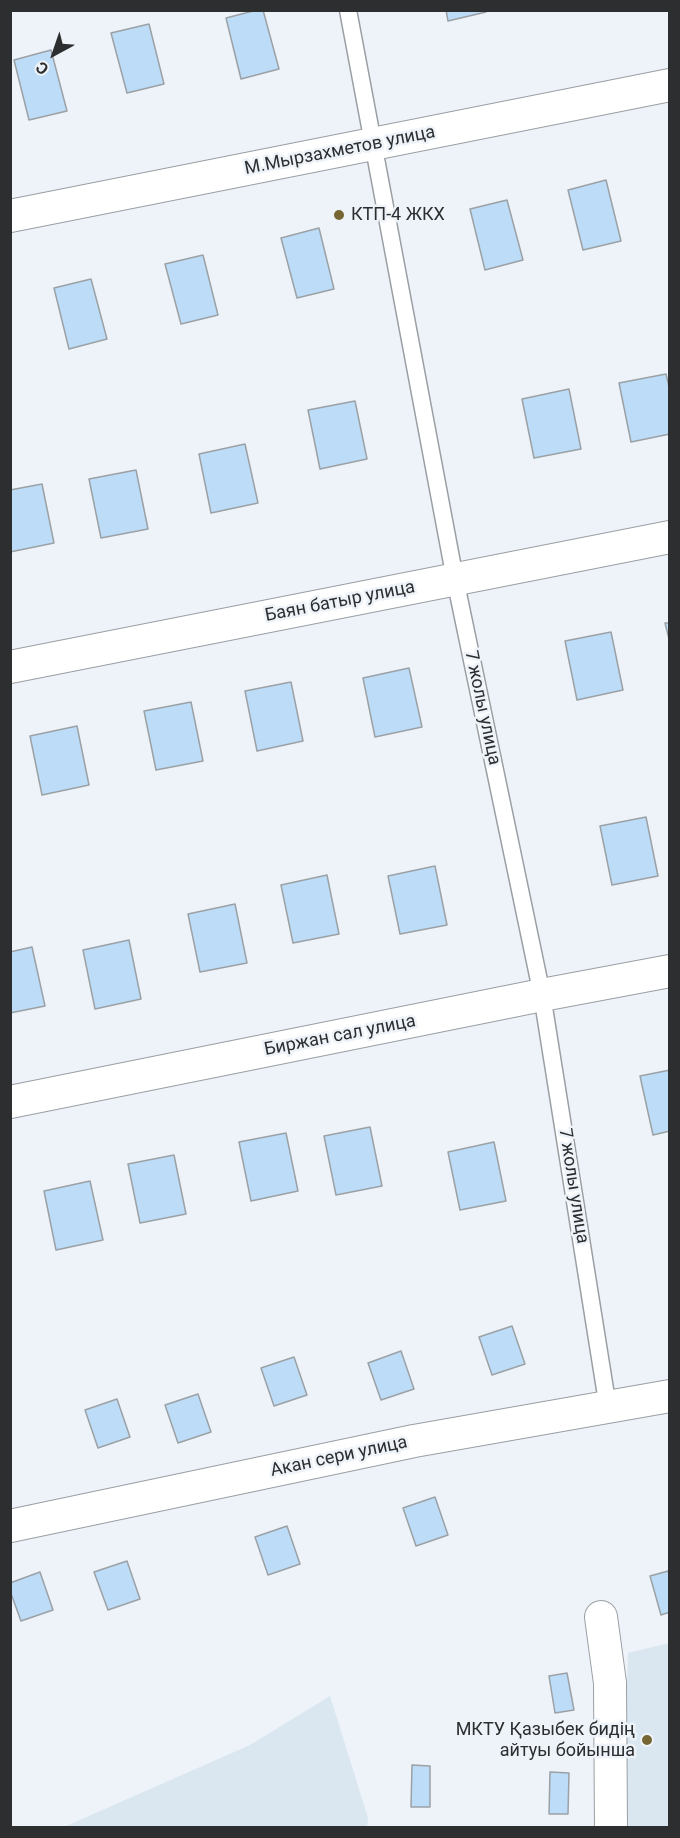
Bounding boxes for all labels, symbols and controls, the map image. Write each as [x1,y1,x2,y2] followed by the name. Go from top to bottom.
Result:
[24,24,84,84] north arrow
[32,58,52,79] text: С
[243,122,437,180] street label: М.Мырзахметов улица
[351,204,445,226] place label: КТП-4 ЖКХ
[332,208,346,222] marker: КТП-4 ЖКХ
[263,577,417,627] street label: Баян батыр улица
[459,649,505,767] street label: 7 жолы улица
[263,1011,417,1061] street label: Биржан сал улица
[553,1127,593,1245] street label: 7 жолы улица
[269,1432,409,1482] street label: Акан сери улица
[456,1719,635,1762] place label: МКТУ Қазыбек бидің айтуы бойынша
[640,1733,654,1747] marker: МКТУ Қазыбек бидің айтуы бойынша

